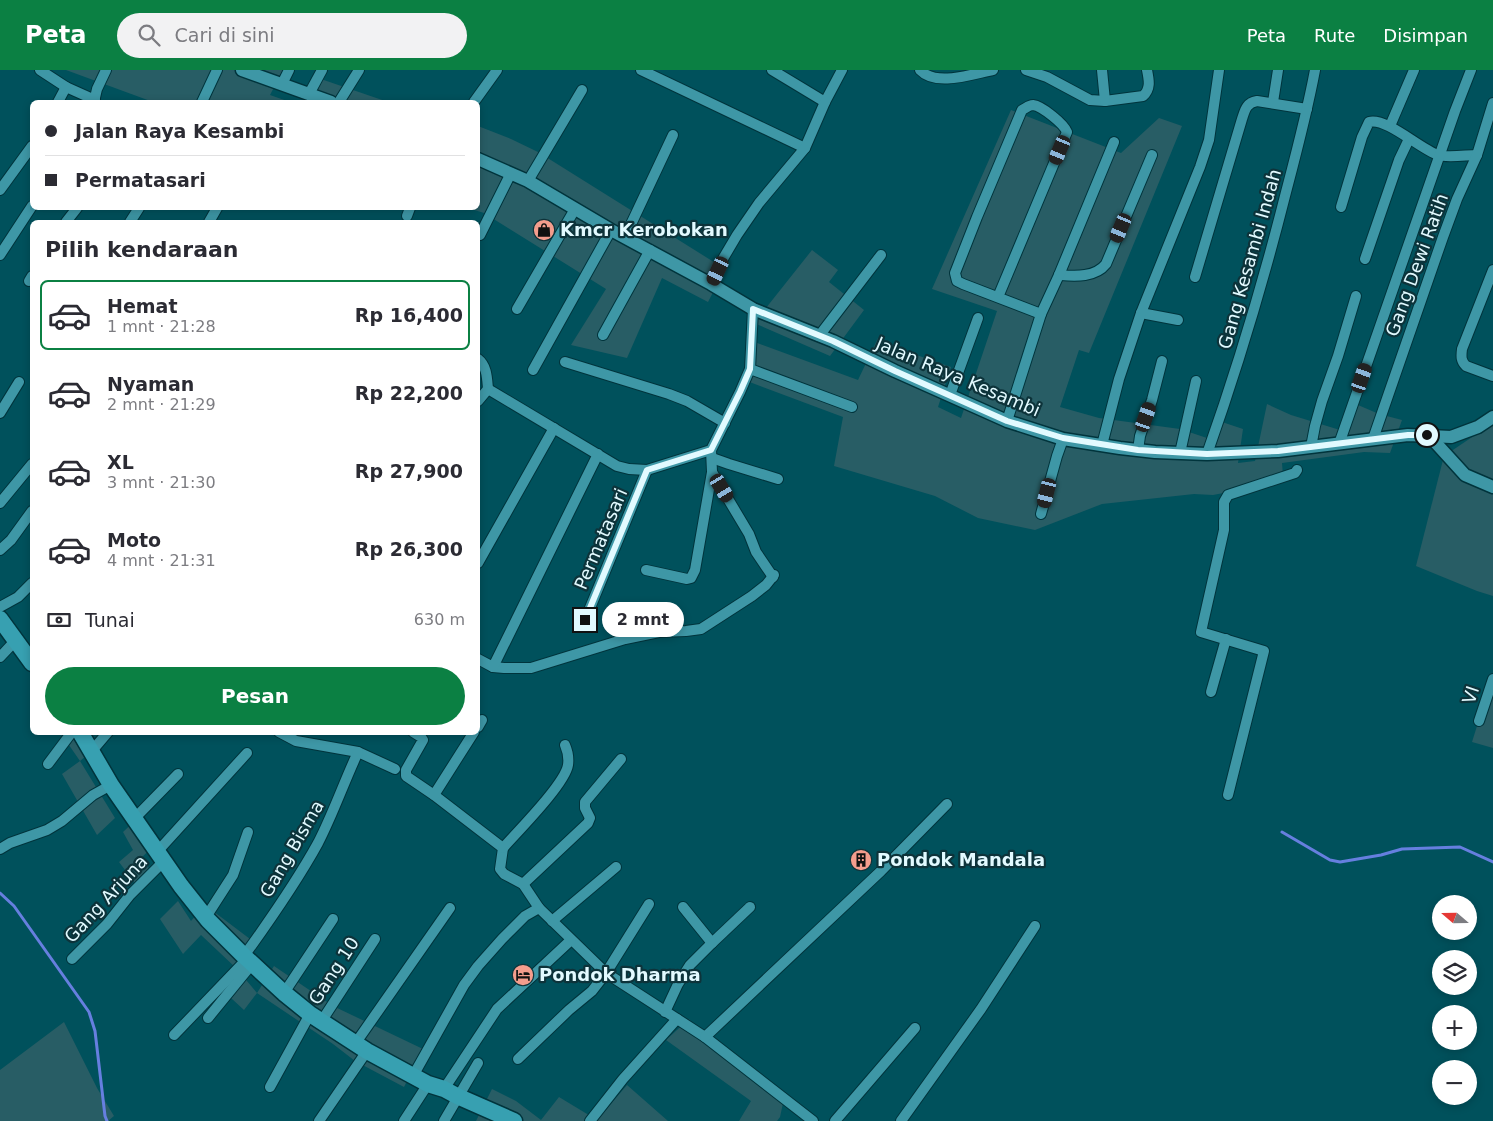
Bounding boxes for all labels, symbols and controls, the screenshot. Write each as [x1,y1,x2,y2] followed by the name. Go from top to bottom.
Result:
[117,13,467,58] search box
[25,21,87,49] text: Peta
[135,21,163,49] icon: search
[175,24,274,46] text: Cari di sini
[1247,25,1286,46] text: Peta
[1314,25,1355,46] text: Rute
[1383,25,1468,46] text: Disimpan
[75,120,284,142] text: Jalan Raya Kesambi
[1047,133,1072,167] car
[1214,166,1285,351] street label: Gang Kesambi Indah
[75,169,206,191] text: Permatasari
[1381,191,1452,339] street label: Gang Dewi Ratih
[1108,211,1133,245] car
[532,218,556,242] shop icon: Kmcr Kerobokan
[560,219,728,240] place label: Kmcr Kerobokan
[45,237,239,262] text: Pilih kendaraan
[704,254,731,288] car
[47,293,92,338] icon: car
[107,295,178,317] text: Hemat
[355,304,463,326] text: Rp 16,400
[107,317,216,336] text: 1 mnt · 21:28
[872,332,1043,421] street label: Jalan Raya Kesambi
[1350,361,1373,395] car
[47,371,92,416] icon: car
[107,373,194,395] text: Nyaman
[355,382,463,404] text: Rp 22,200
[107,395,216,414] text: 2 mnt · 21:29
[1134,400,1157,434] car
[1416,424,1438,446] route start
[47,449,92,494] icon: car
[107,451,134,473] text: XL
[355,460,463,482] text: Rp 27,900
[707,471,736,505] car
[107,473,216,492] text: 3 mnt · 21:30
[1036,477,1057,509] car
[570,485,631,593] street label: Permatasari
[47,527,92,572] icon: car
[107,529,161,551] text: Moto
[355,538,463,560] text: Rp 26,300
[107,551,216,570] text: 4 mnt · 21:31
[602,602,685,638] callout: 2 mnt
[45,606,73,634] icon: cash
[85,609,135,631] text: Tunai
[574,609,596,631] route end
[414,610,465,629] text: 630 m
[617,610,669,629] text: 2 mnt
[45,667,465,725] button: Pesan
[1458,683,1483,706] street label: VI
[255,796,328,901] street label: Gang Bisma
[849,848,873,872] building icon: Pondok Mandala
[877,849,1045,870] place label: Pondok Mandala
[60,851,152,947] street label: Gang Arjuna
[1432,895,1478,940] north arrow
[1432,895,1477,1105] map controls
[304,933,363,1009] street label: Gang 10
[1432,950,1477,995] button: layers
[511,963,535,987] hotel icon: Pondok Dharma
[539,964,701,985] place label: Pondok Dharma
[1432,1005,1477,1050] button: +
[1432,1060,1477,1105] button: −

